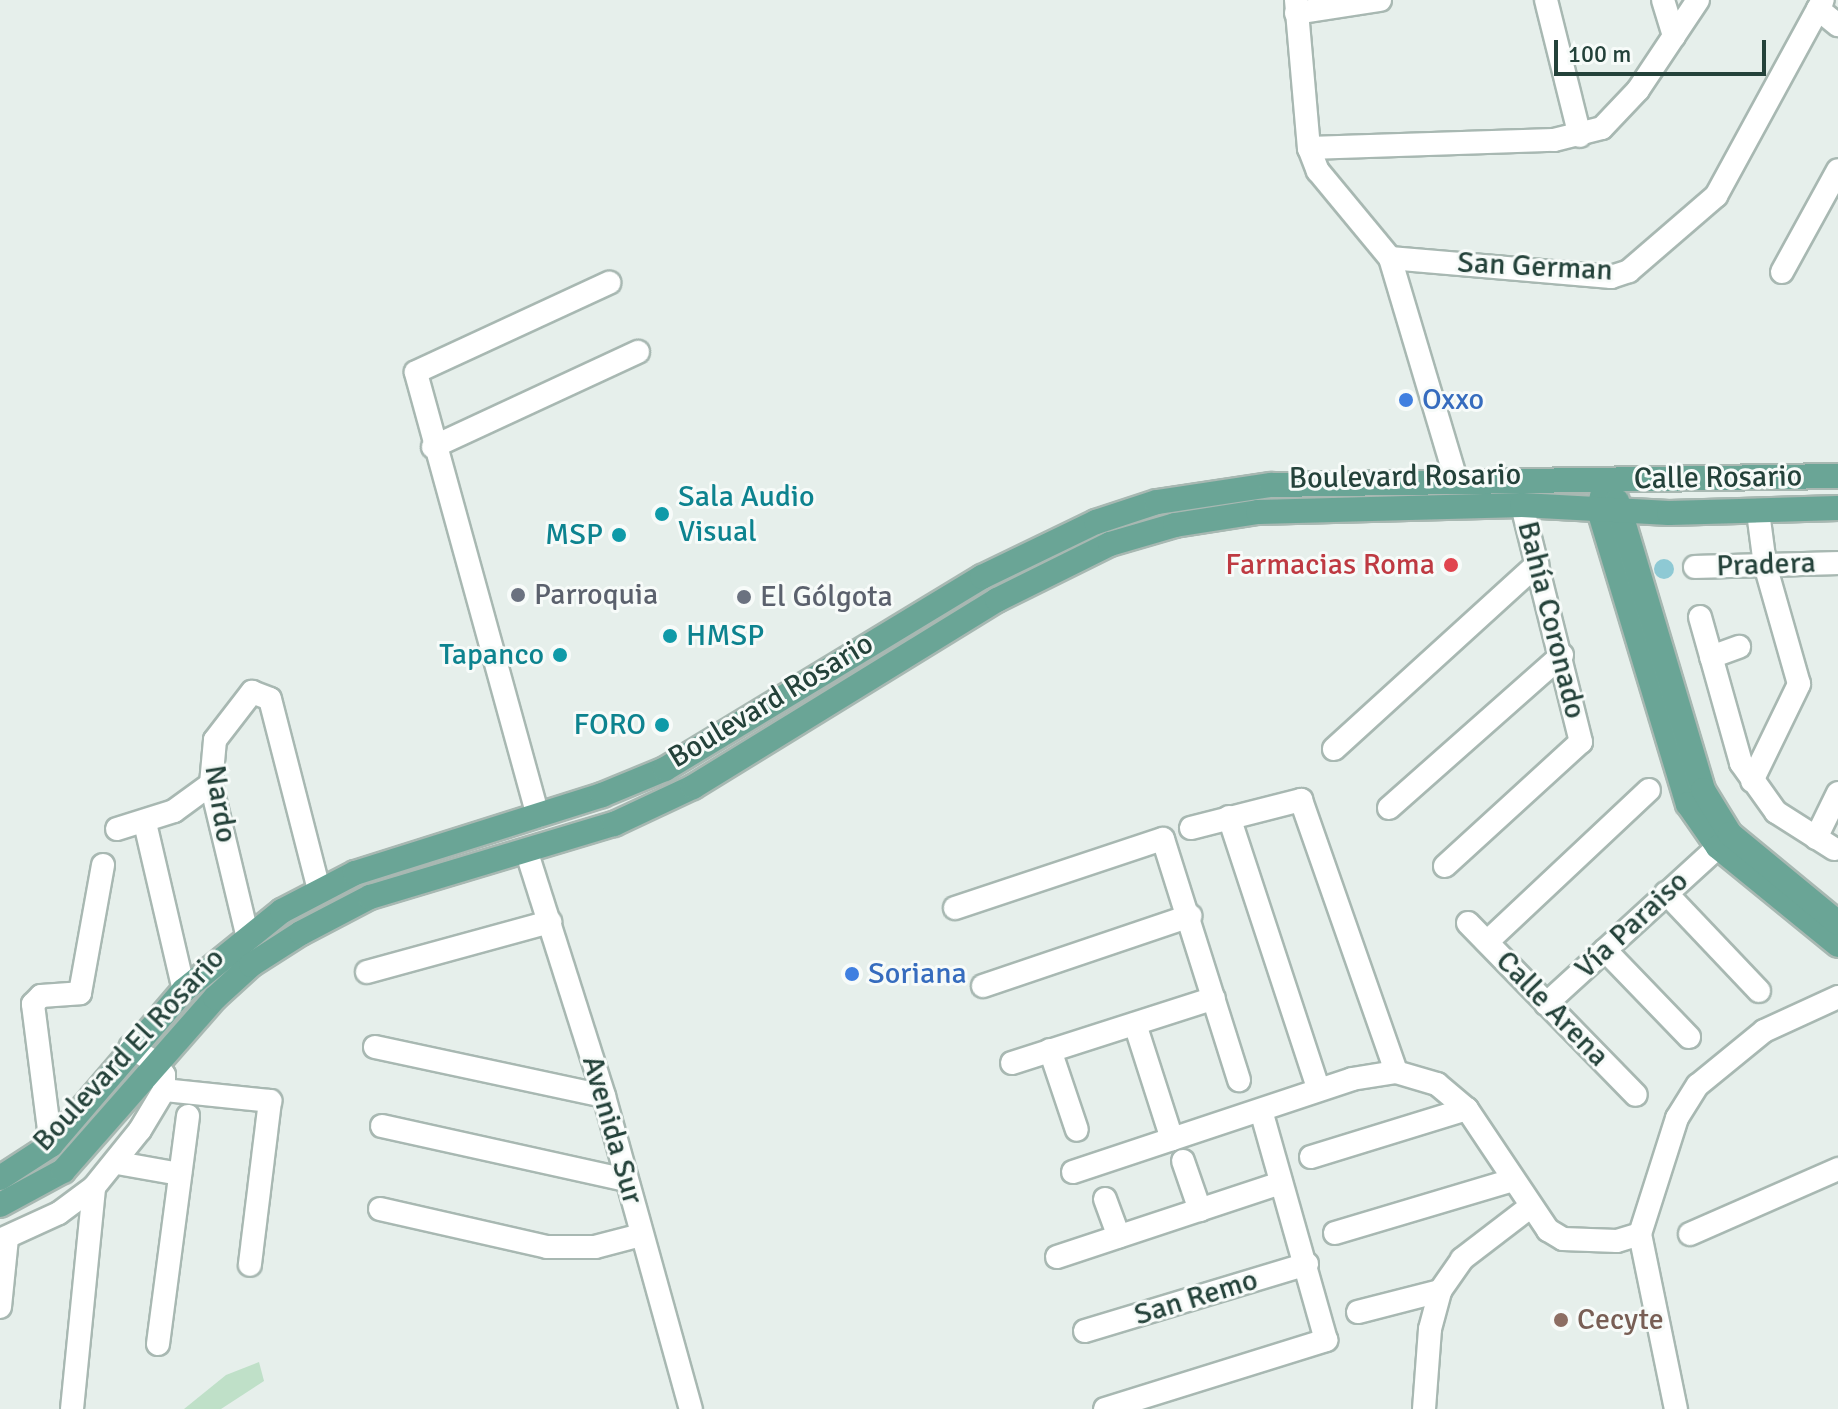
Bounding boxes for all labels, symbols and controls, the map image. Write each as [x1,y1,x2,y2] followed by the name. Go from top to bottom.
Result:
[1558,24,1770,74] scale bar
[1568,39,1631,69] text: 100 m
[1456,245,1614,289] street label: San German
[1422,382,1484,418] place label: Oxxo
[1397,391,1415,409] marker: Oxxo
[1289,457,1521,497] street label: Boulevard Rosario
[1633,459,1803,497] street label: Calle Rosario
[678,479,815,550] place label: Sala Audio Visual
[653,505,671,523] marker: Sala Audio Visual
[545,517,603,553] place label: MSP
[1509,518,1593,722] street label: Bahía Coronado
[610,526,628,544] marker: MSP
[1716,545,1816,585] street label: Pradera
[1225,547,1435,583] place label: Farmacias Roma
[1442,556,1460,574] marker: Farmacias Roma
[534,577,658,613] place label: Parroquia
[760,579,893,615] place label: El Gólgota
[509,586,527,604] marker: Parroquia
[735,588,753,606] marker: El Gólgota
[686,618,764,654] place label: HMSP
[662,626,880,776] street label: Boulevard Rosario
[661,627,679,645] marker: HMSP
[439,637,544,673] place label: Tapanco
[551,646,569,664] marker: Tapanco
[573,707,646,743] place label: FORO
[653,716,671,734] marker: FORO
[196,763,244,845] street label: Nardo
[1568,864,1696,986] street label: Vía Paraiso
[26,941,232,1159] street label: Boulevard El Rosario
[1488,944,1616,1074] street label: Calle Arena
[868,956,967,992] place label: Soriana
[843,965,861,983] marker: Soriana
[574,1052,650,1208] street label: Avenida Sur
[1130,1262,1262,1334] street label: San Remo
[1577,1302,1664,1338] place label: Cecyte
[1552,1311,1570,1329] marker: Cecyte

